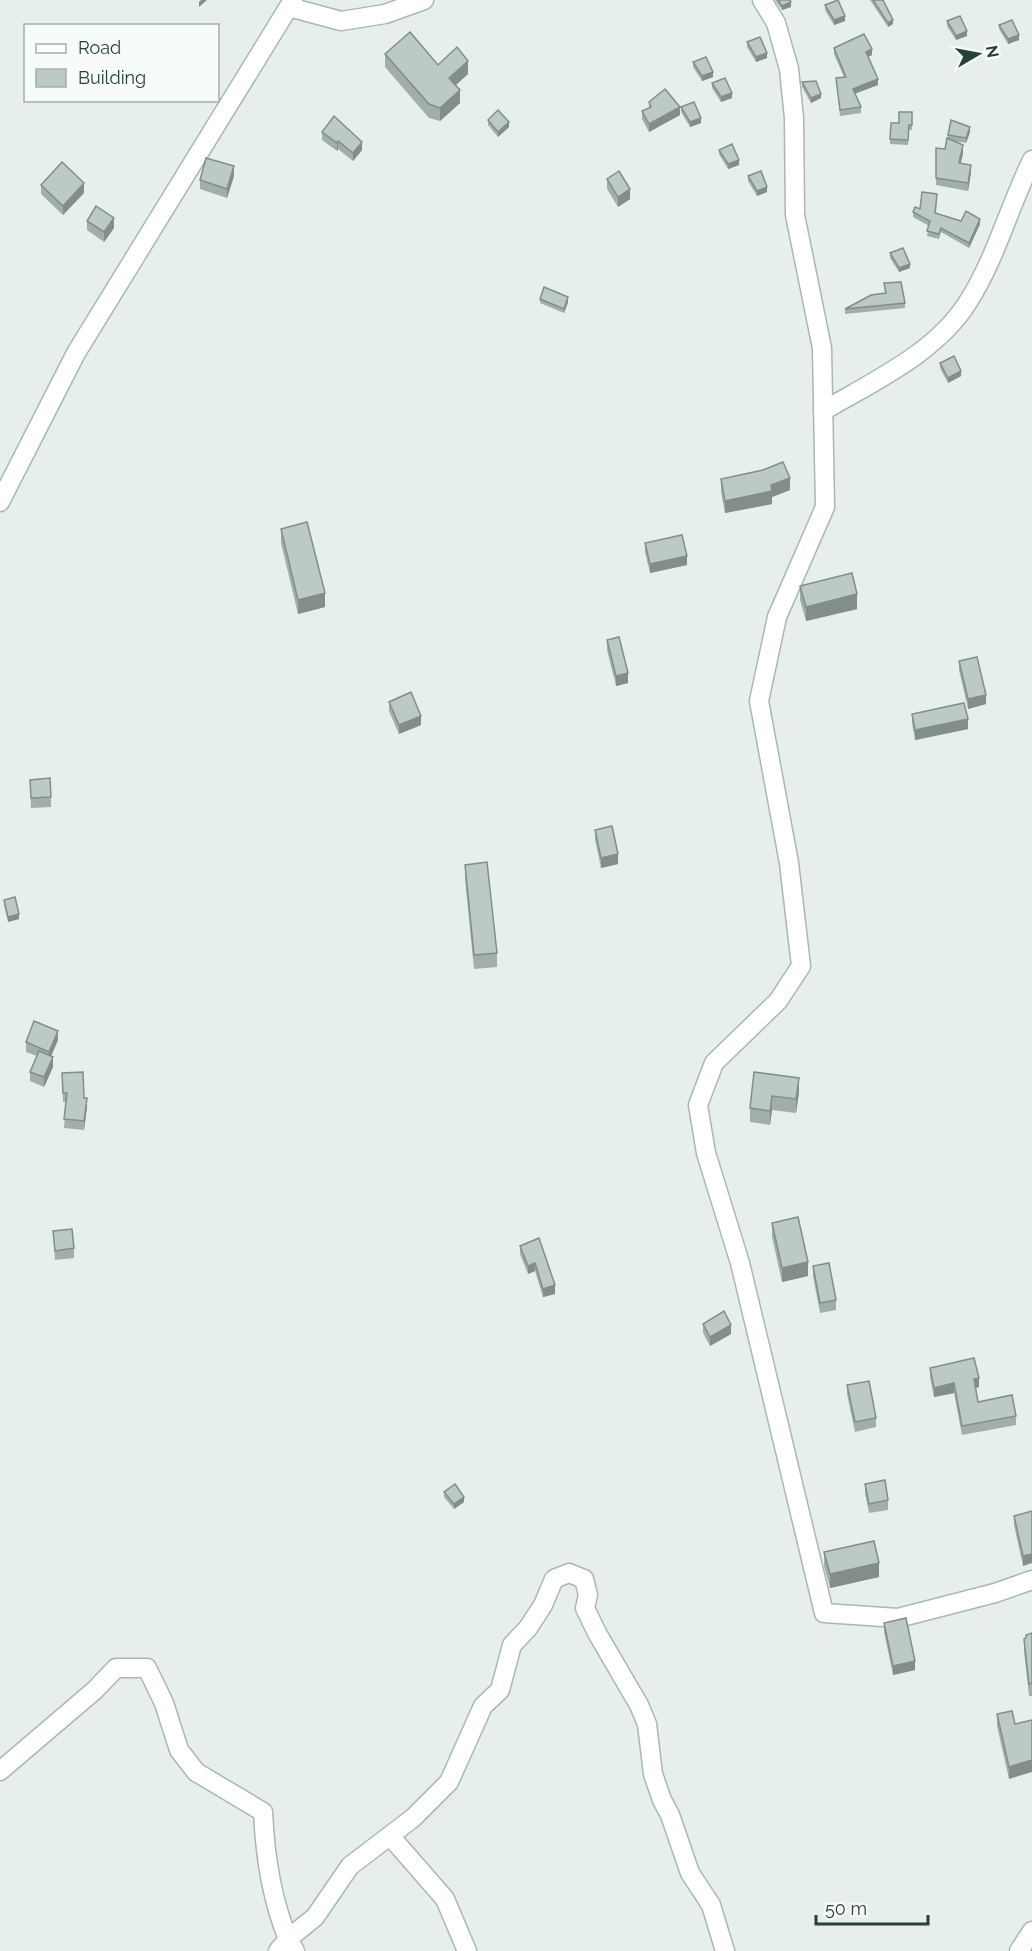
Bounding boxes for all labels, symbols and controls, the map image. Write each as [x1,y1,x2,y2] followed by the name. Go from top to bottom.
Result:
[24,24,219,102] legend
[948,24,1008,84] north arrow
[78,37,121,58] text: Road
[982,44,1003,59] text: N
[78,67,146,88] text: Building
[816,1888,928,1926] scale bar
[825,1898,867,1919] text: 50 m

